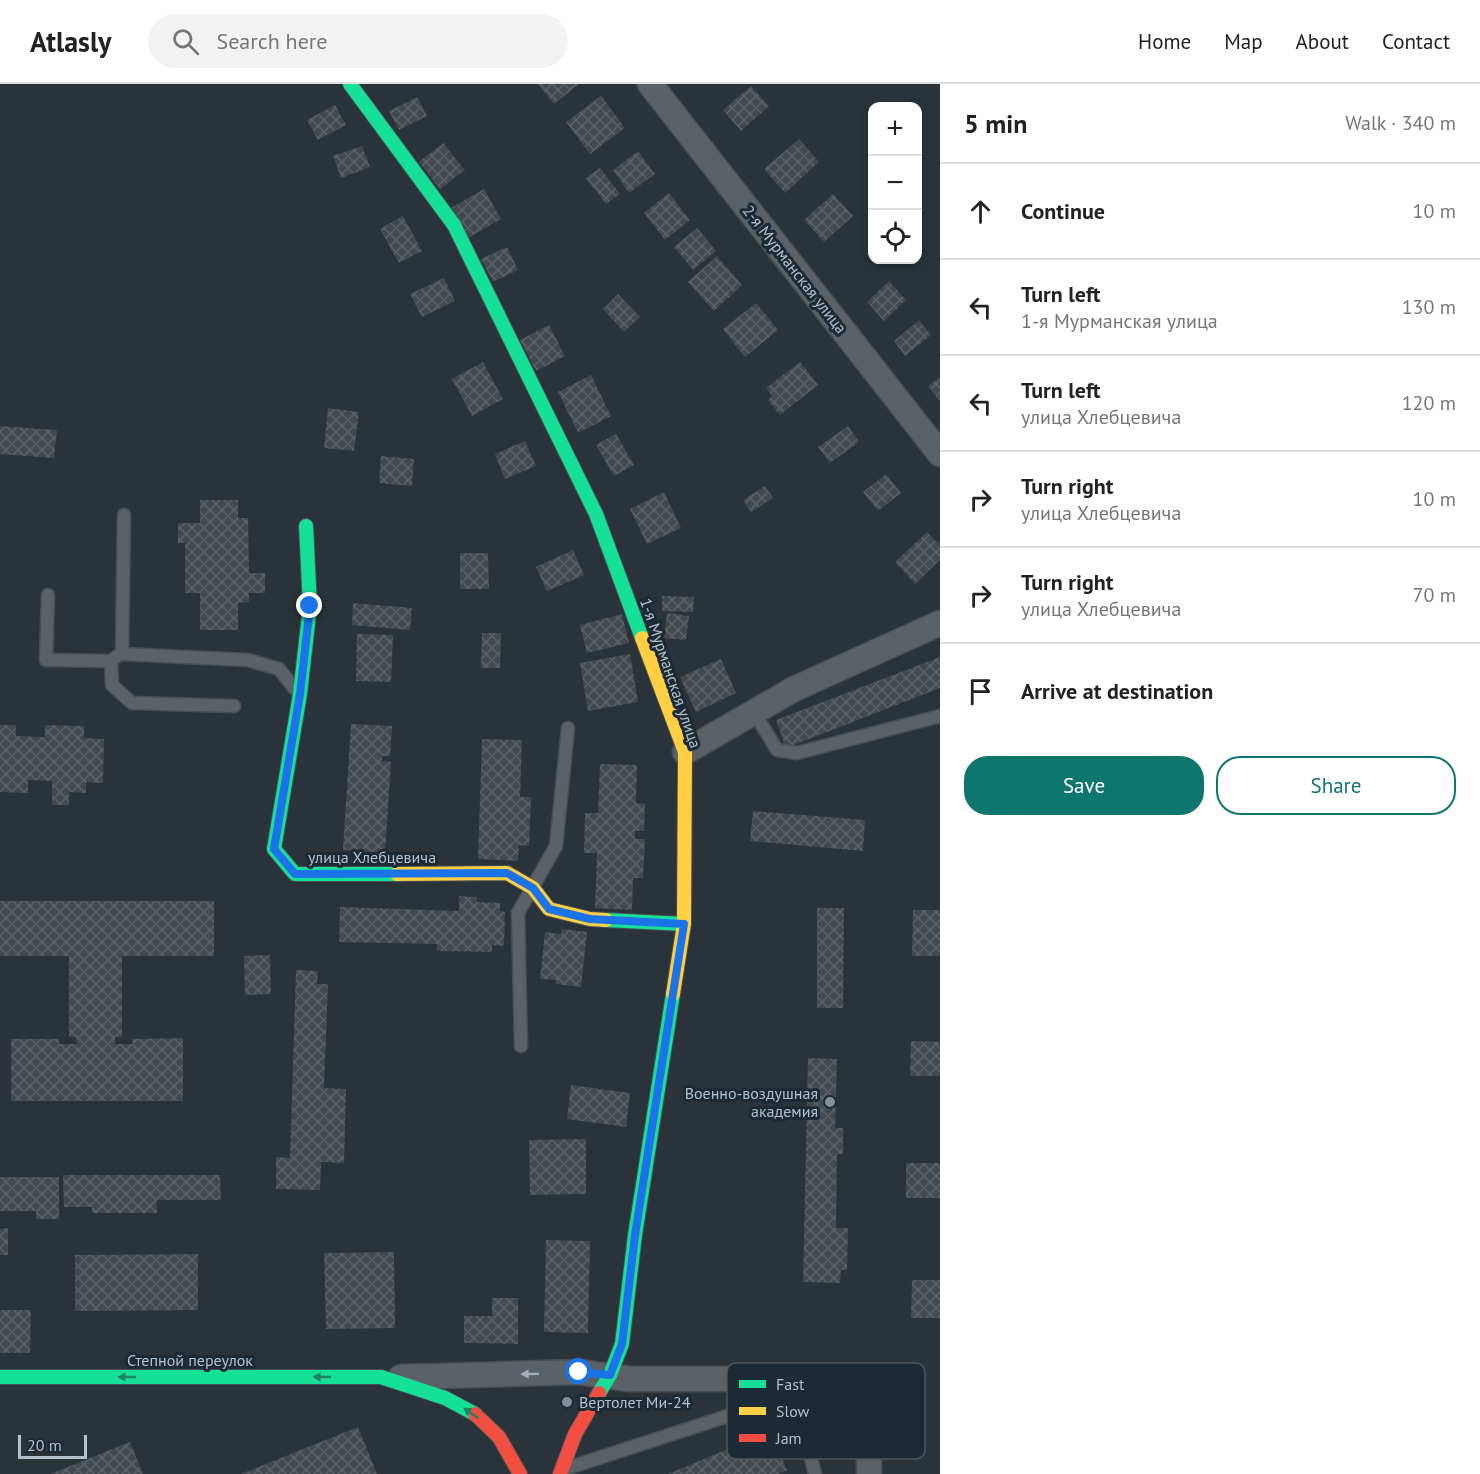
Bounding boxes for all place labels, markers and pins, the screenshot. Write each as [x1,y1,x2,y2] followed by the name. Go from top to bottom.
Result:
[685,1083,818,1121] place label: Военно-воздушная академия
[823,1095,837,1109] marker: Военно-воздушная академия
[579,1392,691,1412] place label: Вертолет Ми-24
[560,1395,574,1409] marker: Вертолет Ми-24

